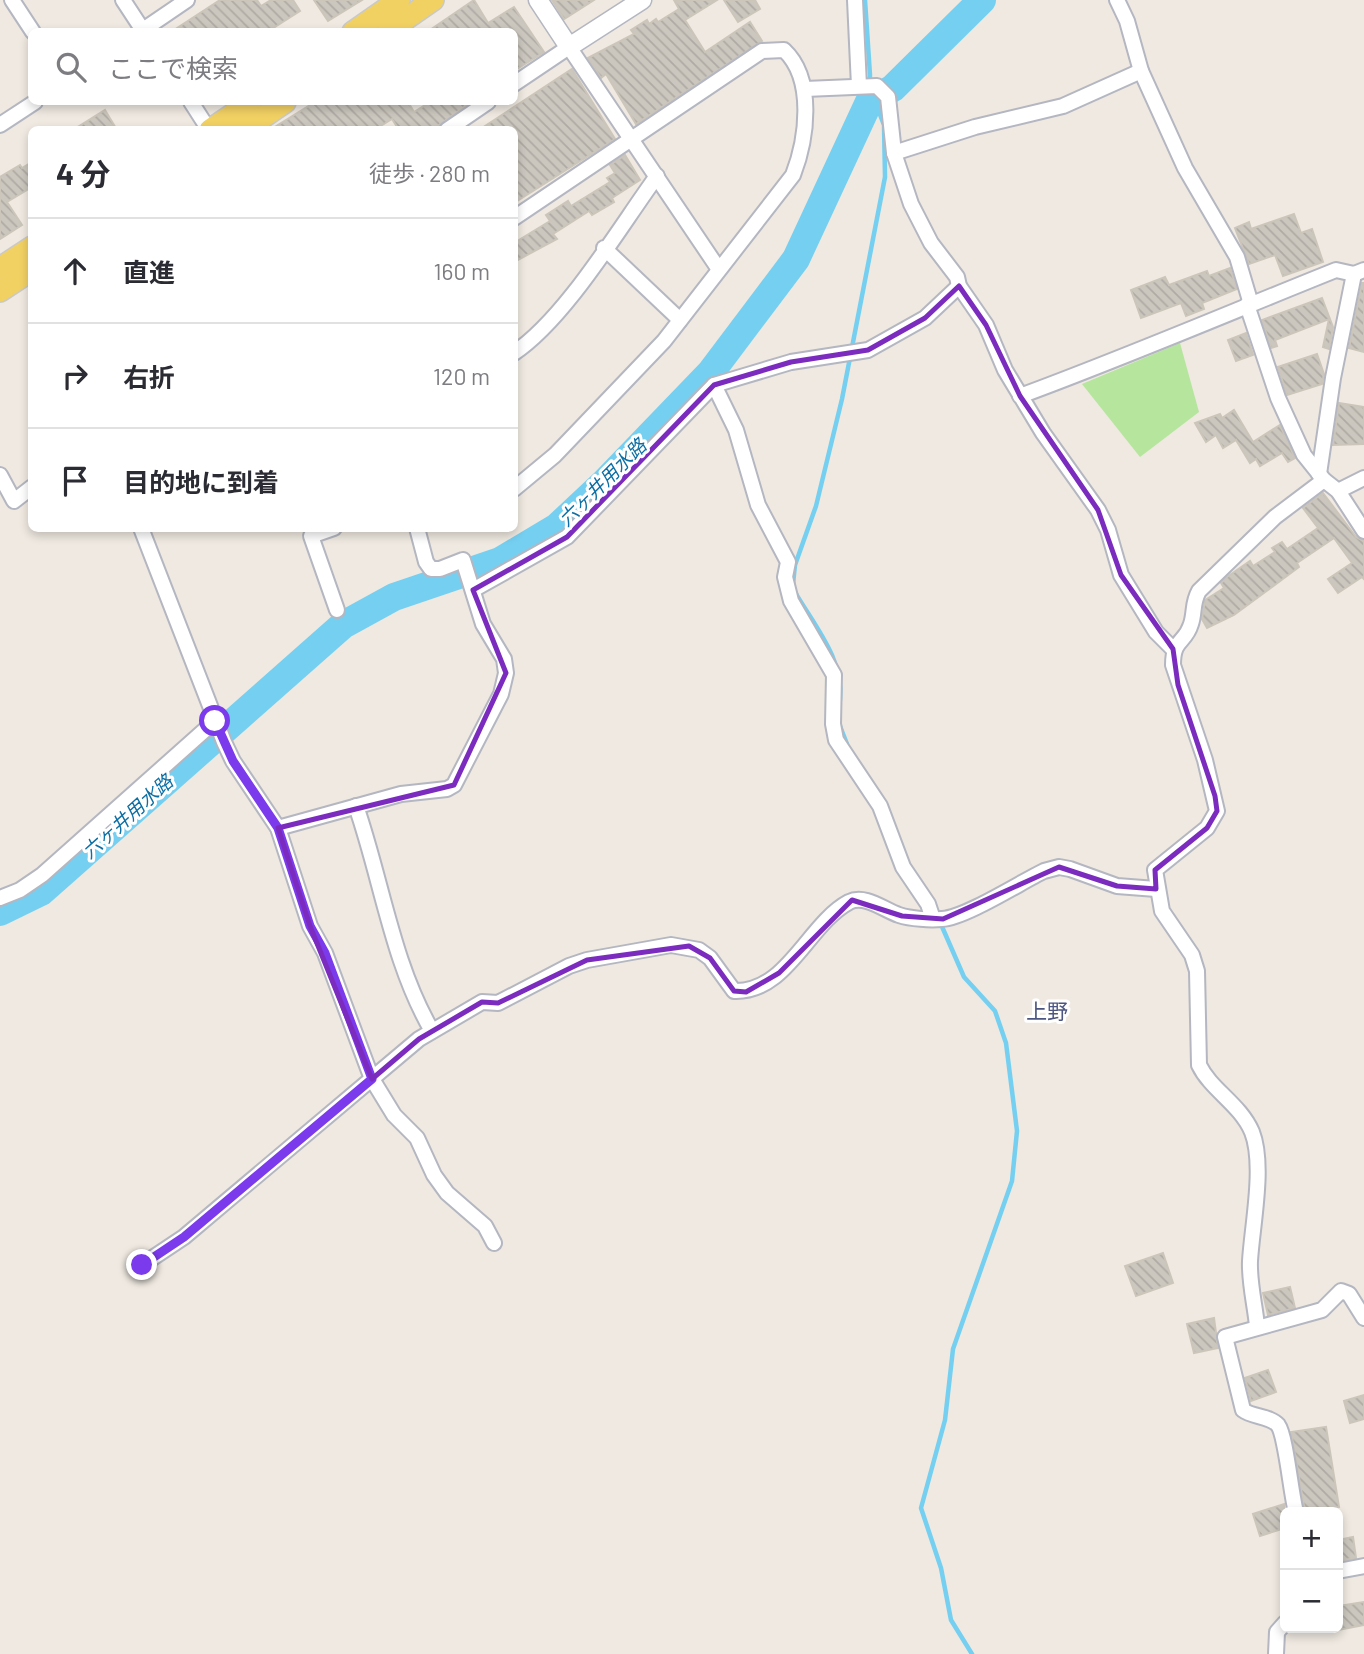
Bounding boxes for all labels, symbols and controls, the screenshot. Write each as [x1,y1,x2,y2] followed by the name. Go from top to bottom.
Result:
[28,28,518,105] search box
[52,48,90,86] icon: search
[108,52,238,83] text: ここで検索
[56,155,110,191] text: 4 分
[369,159,490,187] text: 徒歩 · 280 m
[56,252,94,290] icon: ahead
[123,256,175,287] text: 直進
[433,257,490,285] text: 160 m
[56,357,94,395] icon: right
[123,361,175,392] text: 右折
[433,362,490,390] text: 120 m
[554,432,652,530] water label: 六ヶ井用水路
[56,462,94,500] icon: arrive
[123,466,279,497] text: 目的地に到着
[199,705,230,736] route start
[77,768,179,863] water label: 六ヶ井用水路
[1026,998,1068,1023] district label: 上野
[126,1249,157,1280] route end
[1280,1507,1343,1633] map controls
[1280,1507,1343,1570] button: +
[1280,1570,1343,1633] button: −

